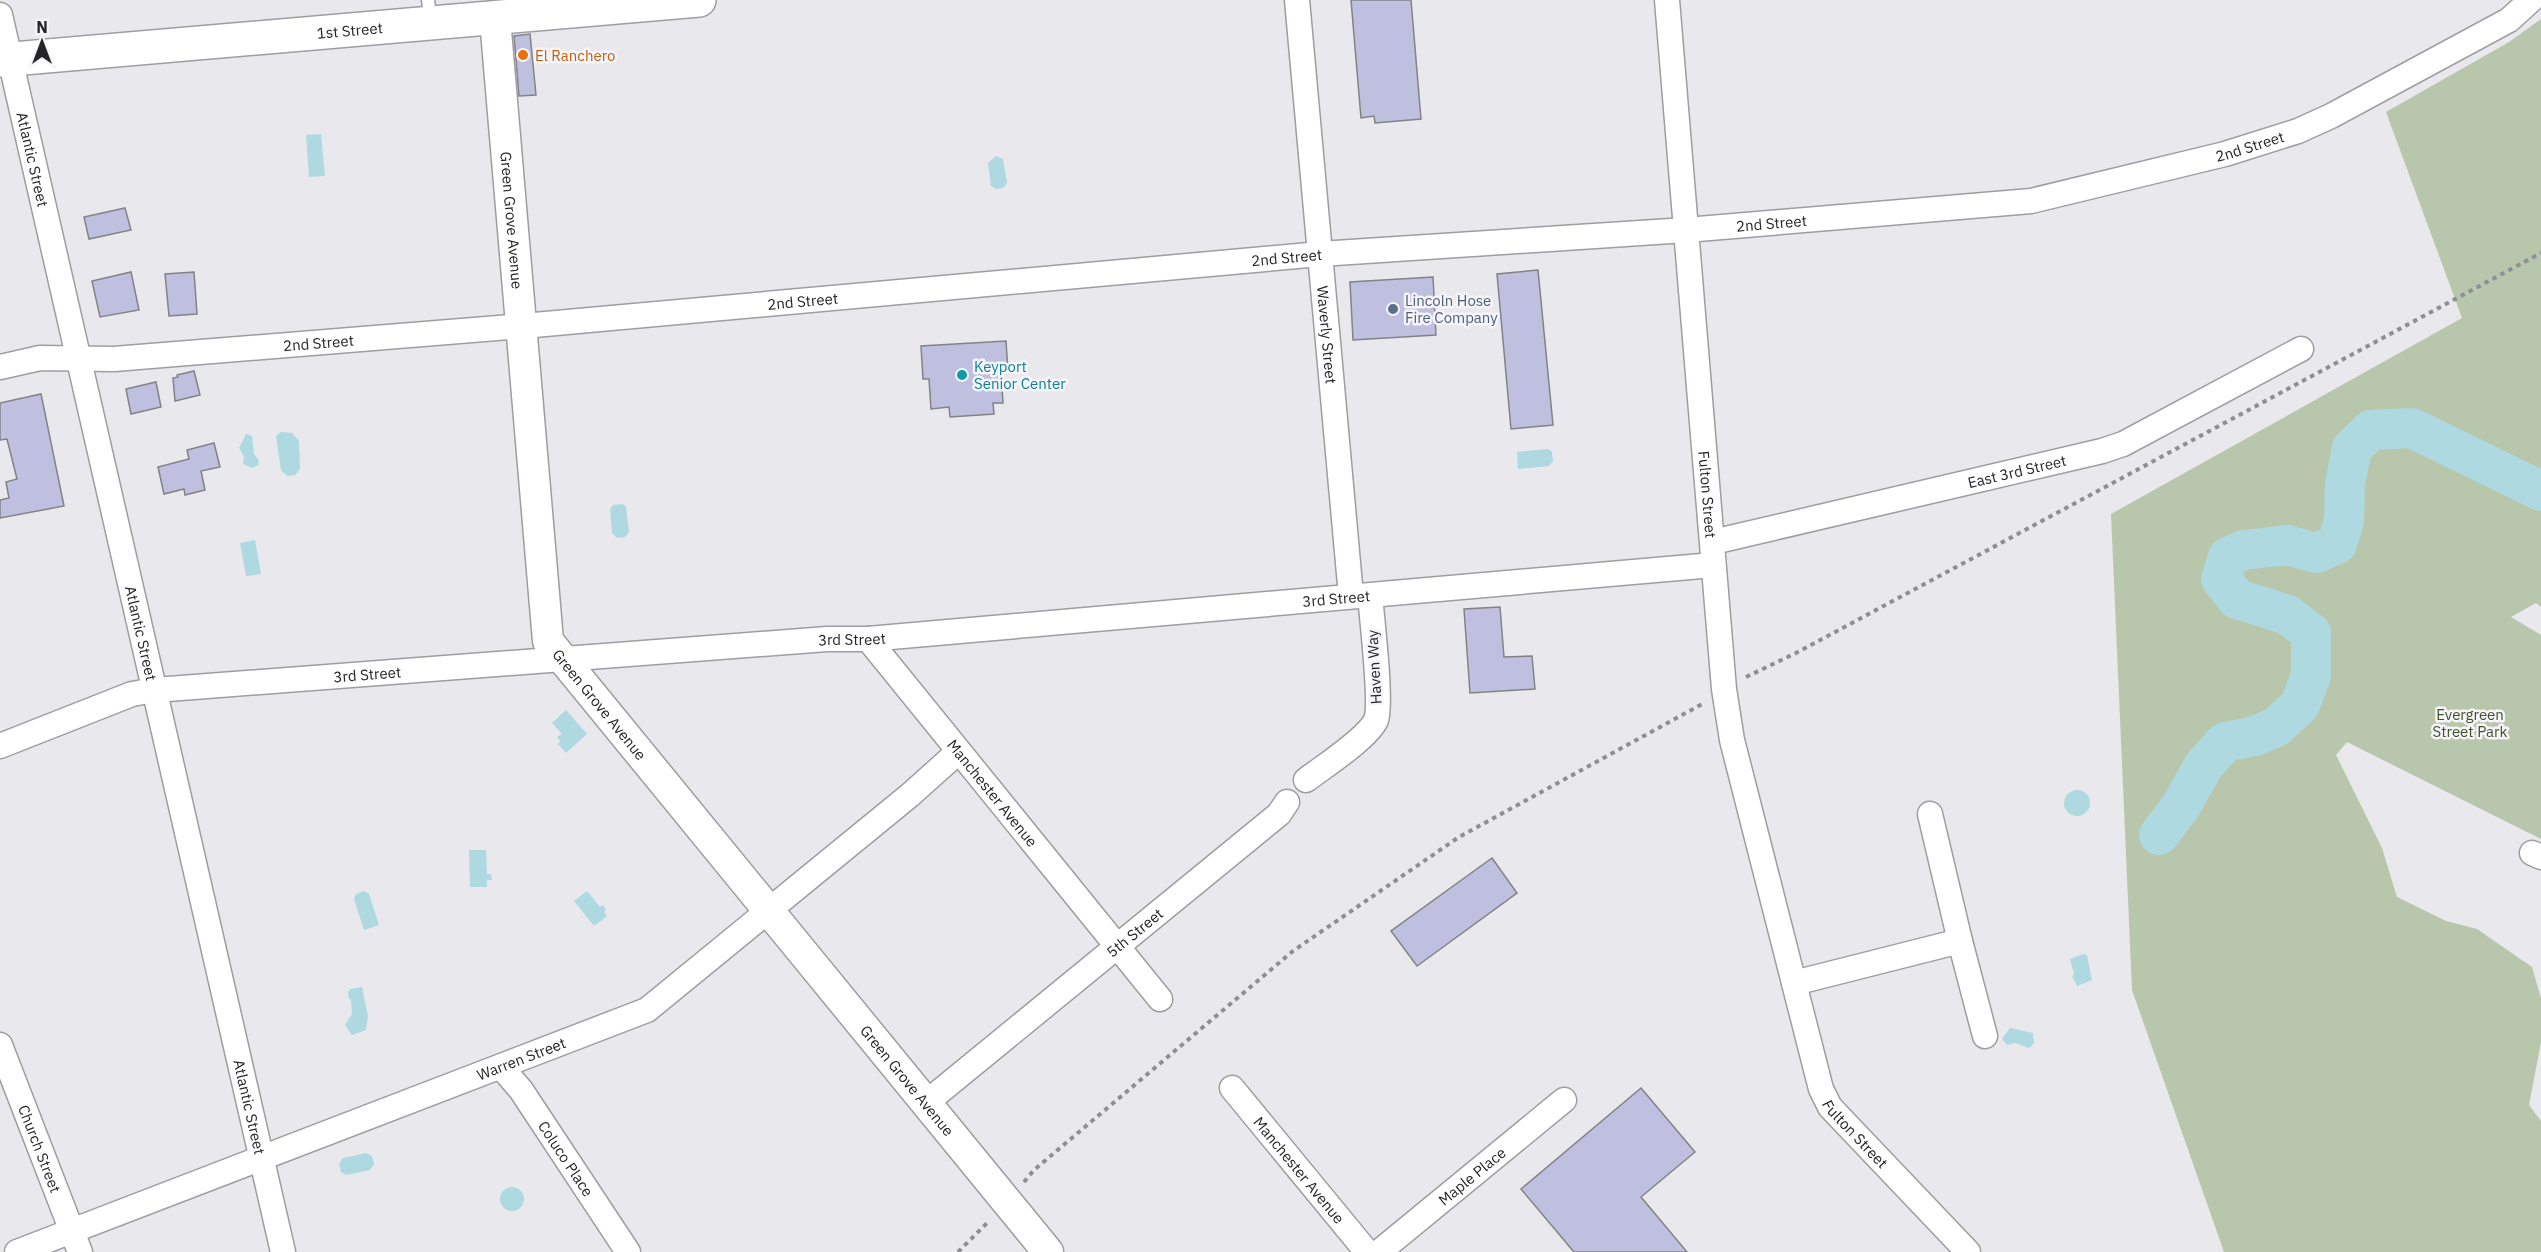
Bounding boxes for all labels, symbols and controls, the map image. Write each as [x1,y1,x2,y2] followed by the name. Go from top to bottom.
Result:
[12,12,72,72] north arrow
[36,17,48,37] text: N
[316,18,384,42] street label: 1st Street
[535,46,615,65] place label: El Ranchero
[516,48,530,62] marker: El Ranchero
[13,110,53,209] street label: Atlantic Street
[2213,127,2286,166] street label: 2nd Street
[497,151,527,290] street label: Green Grove Avenue
[1735,210,1807,235] street label: 2nd Street
[1250,244,1323,270] street label: 2nd Street
[1313,285,1341,384] street label: Waverly Street
[766,288,839,313] street label: 2nd Street
[1405,291,1498,327] place label: Lincoln Hose Fire Company
[1386,302,1400,316] marker: Lincoln Hose Fire Company
[282,330,354,355] street label: 2nd Street
[974,357,1066,393] place label: Keyport Senior Center
[955,368,969,382] marker: Keyport Senior Center
[1695,450,1721,539] street label: Fulton Street
[1966,450,2068,492] street label: East 3rd Street
[121,584,161,682] street label: Atlantic Street
[1301,586,1371,610] street label: 3rd Street
[817,628,887,649] street label: 3rd Street
[1363,629,1385,705] street label: Haven Way
[549,645,651,764] street label: Green Grove Avenue
[333,662,402,686] street label: 3rd Street
[2432,705,2508,741] park label: Evergreen Street Park
[943,735,1042,850] street label: Manchester Avenue
[1102,904,1167,961] street label: 5th Street
[857,1021,959,1140] street label: Green Grove Avenue
[474,1033,568,1084] street label: Warren Street
[230,1058,270,1156] street label: Atlantic Street
[1818,1096,1892,1172] street label: Fulton Street
[14,1102,66,1195] street label: Church Street
[1250,1112,1349,1227] street label: Manchester Avenue
[534,1117,598,1200] street label: Coluco Place
[1434,1143,1509,1209] street label: Maple Place

